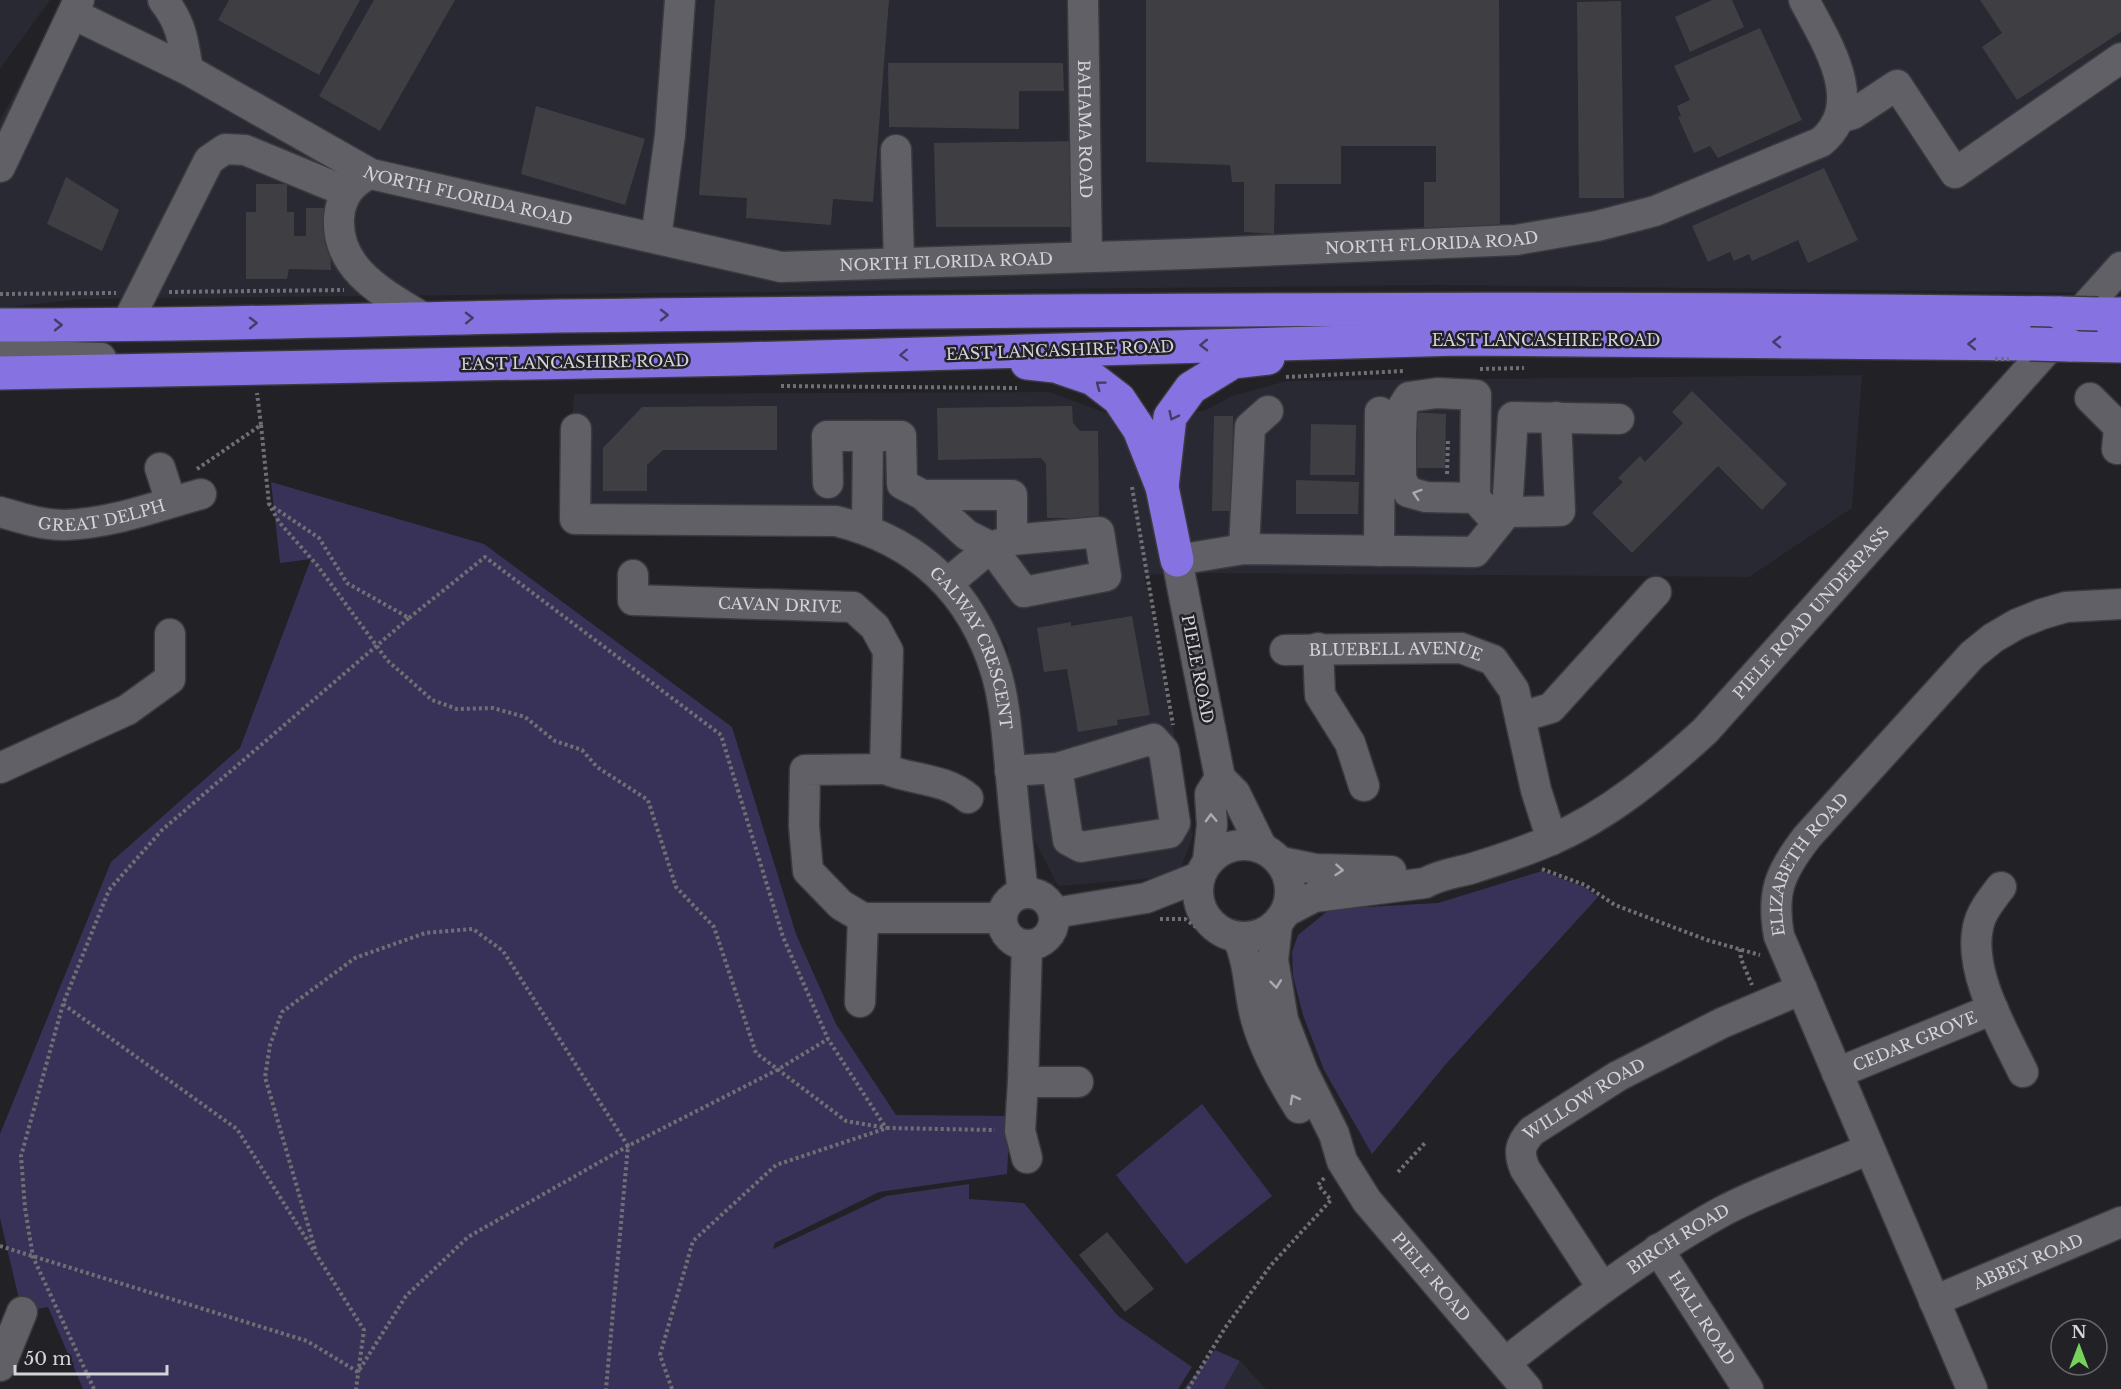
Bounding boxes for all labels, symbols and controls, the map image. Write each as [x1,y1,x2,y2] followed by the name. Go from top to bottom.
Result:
[1074,59,1096,199] street label: BAHAMA ROAD
[360,162,575,229] street label: NORTH FLORIDA ROAD
[1325,226,1540,258] street label: NORTH FLORIDA ROAD
[839,248,1053,275] street label: NORTH FLORIDA ROAD
[660,309,669,321] one-way arrow
[465,312,474,324] one-way arrow
[249,316,258,329] one-way arrow
[54,319,63,331] one-way arrow
[1432,330,1660,350] street label: EAST LANCASHIRE ROAD
[945,336,1175,364] street label: EAST LANCASHIRE ROAD
[1772,336,1781,348] one-way arrow
[1967,338,1976,350] one-way arrow
[1199,339,1208,351] one-way arrow
[900,348,909,361] one-way arrow
[461,350,689,374] street label: EAST LANCASHIRE ROAD
[1096,382,1107,393] one-way arrow
[1168,410,1180,421] one-way arrow
[1412,489,1423,501] one-way arrow
[36,495,168,535] street label: GREAT DELPH
[1729,522,1893,703] street label: PIELE ROAD UNDERPASS
[926,562,1016,730] street label: GALWAY CRESCENT
[718,593,842,617] street label: CAVAN DRIVE
[1178,613,1218,725] street label: PIELE ROAD
[1309,638,1485,665] street label: BLUEBELL AVENUE
[1766,788,1852,938] street label: ELIZABETH ROAD
[1205,814,1218,823] one-way arrow
[1334,864,1343,877] one-way arrow
[1269,979,1282,988] one-way arrow
[1850,1007,1980,1075] street label: CEDAR GROVE
[1519,1054,1648,1145] street label: WILLOW ROAD
[1290,1095,1301,1105] one-way arrow
[1623,1199,1733,1278] street label: BIRCH ROAD
[1388,1228,1475,1325] street label: PIELE ROAD
[1969,1229,2086,1294] street label: ABBEY ROAD
[1665,1267,1740,1369] street label: HALL ROAD
[2049,1317,2109,1377] north arrow
[2071,1322,2087,1342] text: N
[15,1338,166,1376] scale bar
[24,1348,72,1370] text: 50 m

